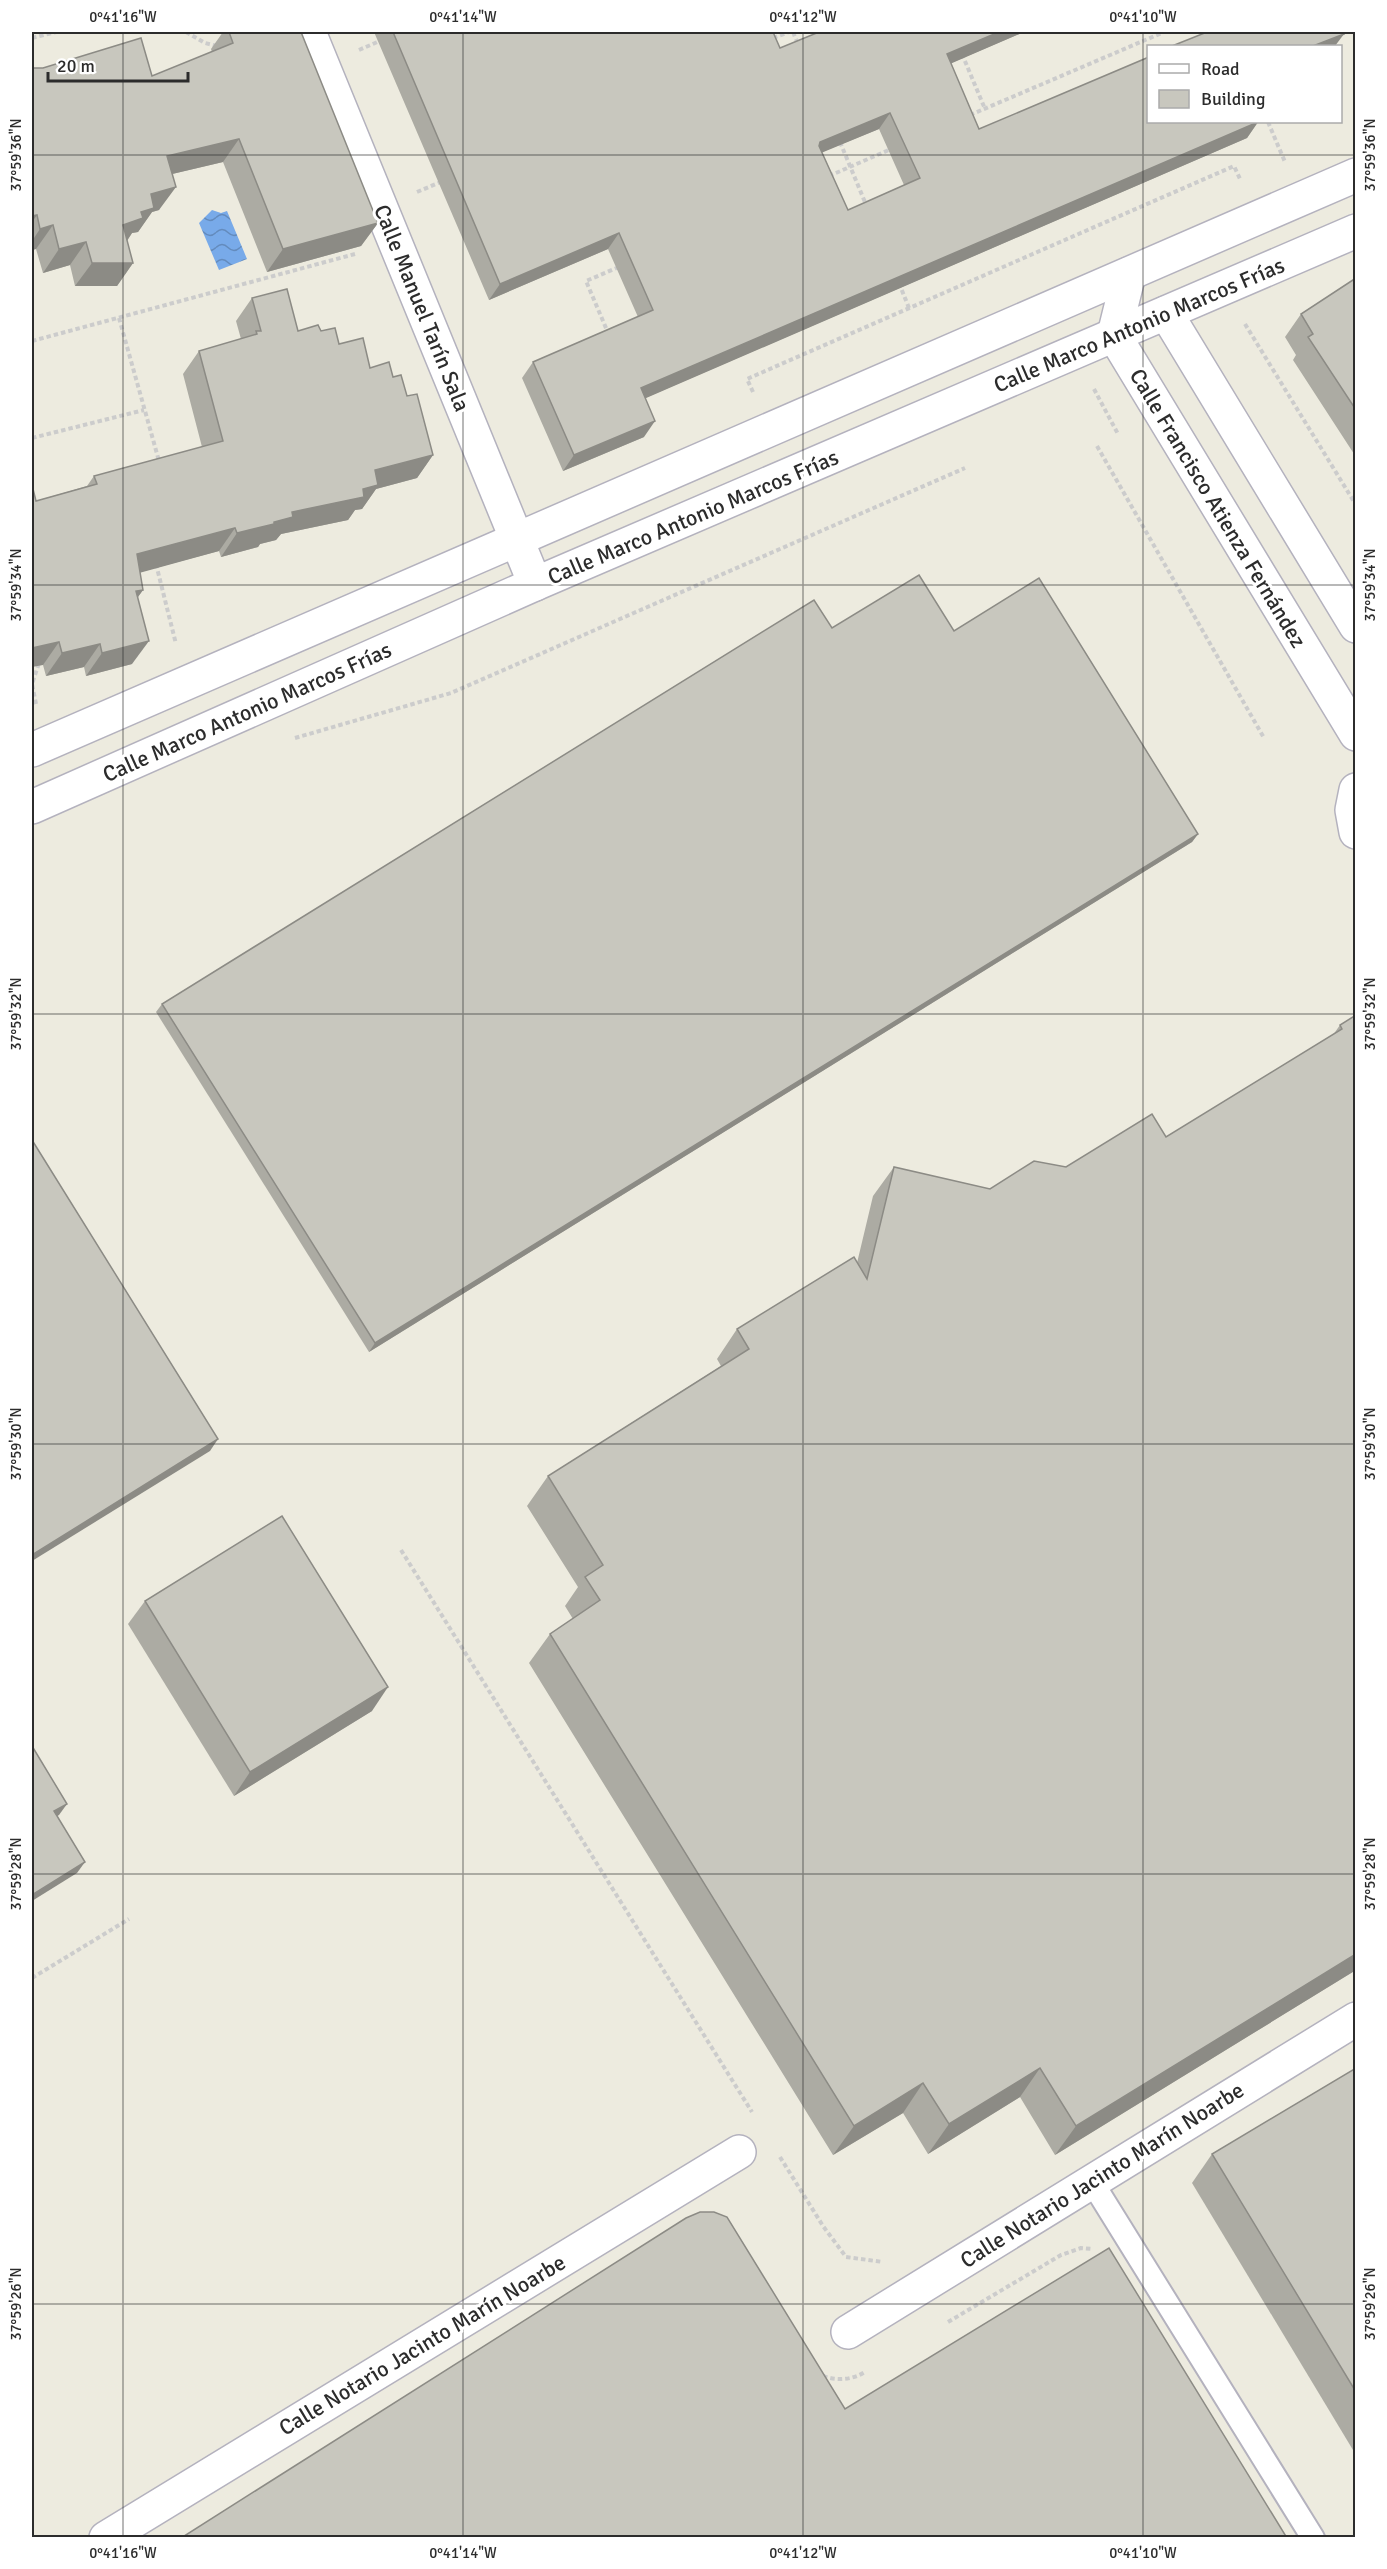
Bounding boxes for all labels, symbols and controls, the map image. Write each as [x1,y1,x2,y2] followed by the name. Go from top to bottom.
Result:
[89,8,157,26] text: 0°41'16"W
[429,8,497,26] text: 0°41'14"W
[769,8,837,26] text: 0°41'12"W
[1109,8,1177,26] text: 0°41'10"W
[48,45,188,83] scale bar
[1147,45,1342,123] legend
[57,55,95,77] text: 20 m
[1201,58,1240,80] text: Road
[1201,88,1265,110] text: Building
[7,118,25,192] text: 37°59'36"N
[1361,118,1379,192] text: 37°59'36"N
[368,201,476,415] street label: Calle Manuel Tarín Sala
[990,251,1288,399] street label: Calle Marco Antonio Marcos Frías
[1124,364,1312,653] street label: Calle Francisco Atienza Fernández
[544,443,842,591] street label: Calle Marco Antonio Marcos Frías
[7,548,25,622] text: 37°59'34"N
[1361,548,1379,622] text: 37°59'34"N
[98,636,396,788] street label: Calle Marco Antonio Marcos Frías
[7,977,25,1051] text: 37°59'32"N
[1361,977,1379,1051] text: 37°59'32"N
[7,1407,25,1481] text: 37°59'30"N
[1361,1407,1379,1481] text: 37°59'30"N
[7,1837,25,1911] text: 37°59'28"N
[1361,1837,1379,1911] text: 37°59'28"N
[955,2076,1249,2274] street label: Calle Notario Jacinto Marín Noarbe
[274,2249,570,2441] street label: Calle Notario Jacinto Marín Noarbe
[7,2267,25,2341] text: 37°59'26"N
[1361,2267,1379,2341] text: 37°59'26"N
[89,2544,157,2562] text: 0°41'16"W
[429,2544,497,2562] text: 0°41'14"W
[769,2544,837,2562] text: 0°41'12"W
[1109,2544,1177,2562] text: 0°41'10"W

